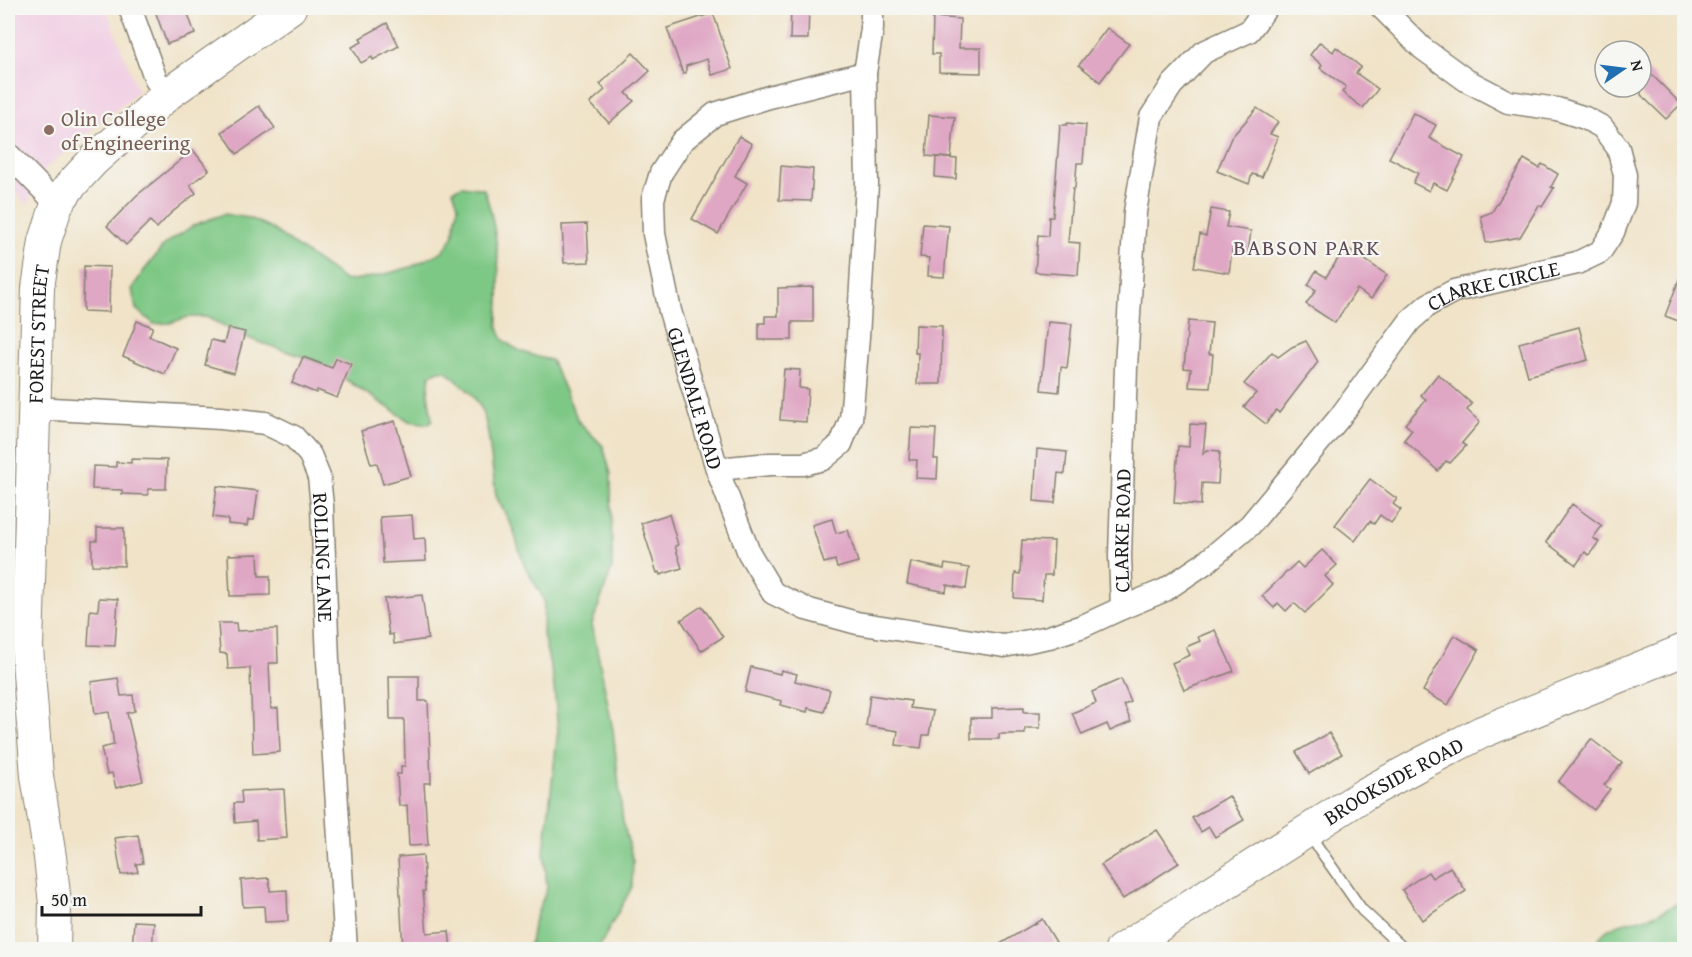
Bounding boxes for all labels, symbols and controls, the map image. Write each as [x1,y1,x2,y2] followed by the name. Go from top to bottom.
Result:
[1593,39,1653,99] north arrow
[1625,57,1651,74] text: N
[61,103,191,158] place label: Olin College of Engineering
[42,123,56,137] marker: Olin College of Engineering
[1233,231,1381,263] district label: BABSON PARK
[1421,252,1563,318] street label: CLARKE CIRCLE
[19,262,57,404] street label: FOREST STREET
[660,323,732,473] street label: GLENDALE ROAD
[1104,468,1138,593] street label: CLARKE ROAD
[305,491,342,623] street label: ROLLING LANE
[1317,729,1469,832] street label: BROOKSIDE ROAD
[42,879,201,917] scale bar
[51,886,87,913] text: 50 m

